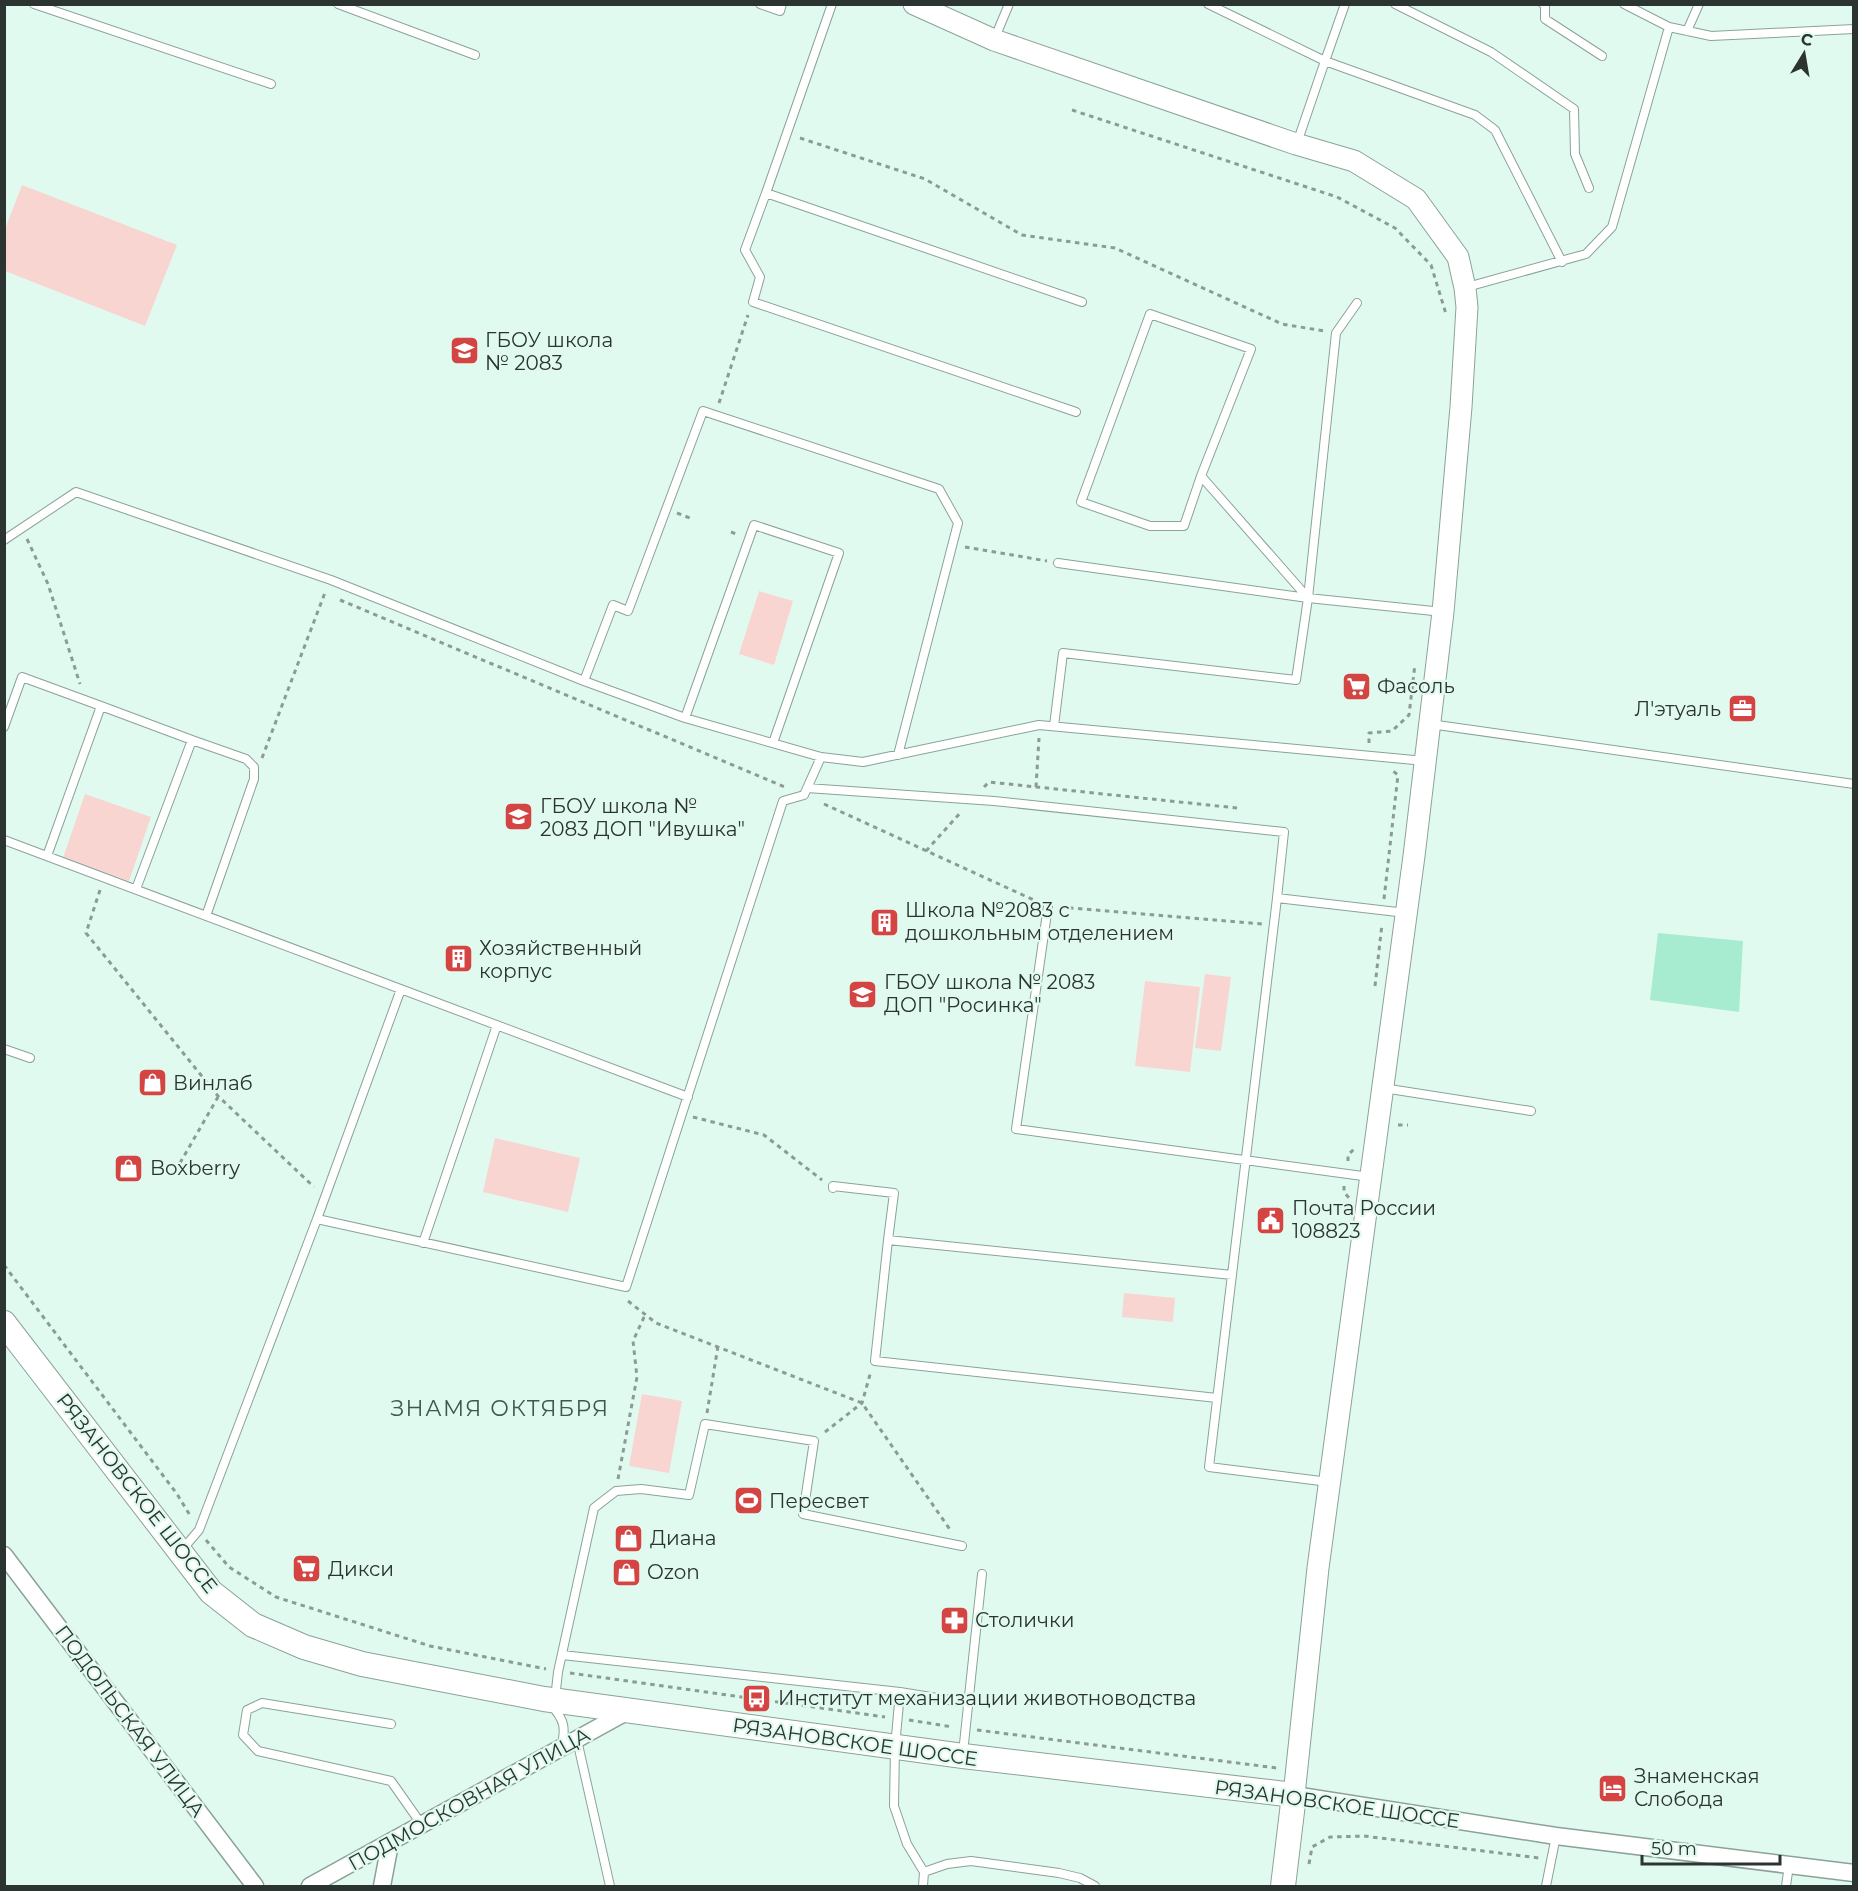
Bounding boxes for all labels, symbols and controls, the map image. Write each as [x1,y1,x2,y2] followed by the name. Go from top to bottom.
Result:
[1774,24,1834,84] north arrow
[1799,29,1815,50] text: С
[485,328,613,375] place label: ГБОУ школа № 2083
[448,335,480,367] school or university icon: ГБОУ школа № 2083
[1340,670,1372,702] supermarket icon: Фасоль
[1377,674,1455,698] place label: Фасоль
[1726,693,1758,725] office icon: Л'этуаль
[1634,697,1721,721] place label: Л'этуаль
[540,794,745,841] place label: ГБОУ школа № 2083 ДОП "Ивушка"
[503,801,535,833] school or university icon: ГБОУ школа № 2083 ДОП "Ивушка"
[905,898,1174,945] place label: Школа №2083 с дошкольным отделением
[868,906,900,938] building icon: Школа №2083 с дошкольным отделением
[479,936,642,983] place label: Хозяйственный корпус
[442,943,474,975] building icon: Хозяйственный корпус
[884,970,1095,1017] place label: ГБОУ школа № 2083 ДОП "Росинка"
[847,978,879,1010] school or university icon: ГБОУ школа № 2083 ДОП "Росинка"
[136,1067,168,1099] shop icon: Винлаб
[173,1071,253,1095] place label: Винлаб
[113,1152,145,1184] shop icon: Boxberry
[150,1156,240,1180] place label: Boxberry
[1292,1196,1436,1243] place label: Почта России 108823
[1255,1204,1287,1236] public building icon: Почта России 108823
[51,1388,223,1598] street label: РЯЗАНОВСКОЕ ШОССЕ
[390,1395,610,1422] district label: ЗНАМЯ ОКТЯБРЯ
[732,1485,764,1517] sports icon: Пересвет
[769,1489,869,1513] place label: Пересвет
[613,1522,645,1554] shop icon: Диана
[650,1526,716,1550] place label: Диана
[291,1553,323,1585] supermarket icon: Дикси
[610,1556,642,1588] shop icon: Ozon
[328,1557,394,1581] place label: Дикси
[647,1560,700,1584] place label: Ozon
[938,1604,970,1636] pharmacy icon: Столички
[975,1608,1074,1632] place label: Столички
[50,1620,210,1822] street label: ПОДОЛЬСКАЯ УЛИЦА
[741,1682,773,1714] bus stop icon: Институт механизации животноводства
[778,1686,1196,1710] place label: Институт механизации животноводства
[731,1713,979,1771] street label: РЯЗАНОВСКОЕ ШОССЕ
[344,1722,594,1876] street label: ПОДМОСКОВНАЯ УЛИЦА
[1634,1764,1760,1811] place label: Знаменская Слобода
[1597,1772,1629,1804] hotel icon: Знаменская Слобода
[1213,1775,1461,1833] street label: РЯЗАНОВСКОЕ ШОССЕ
[1642,1828,1780,1866] scale bar
[1651,1838,1697,1860] text: 50 m

